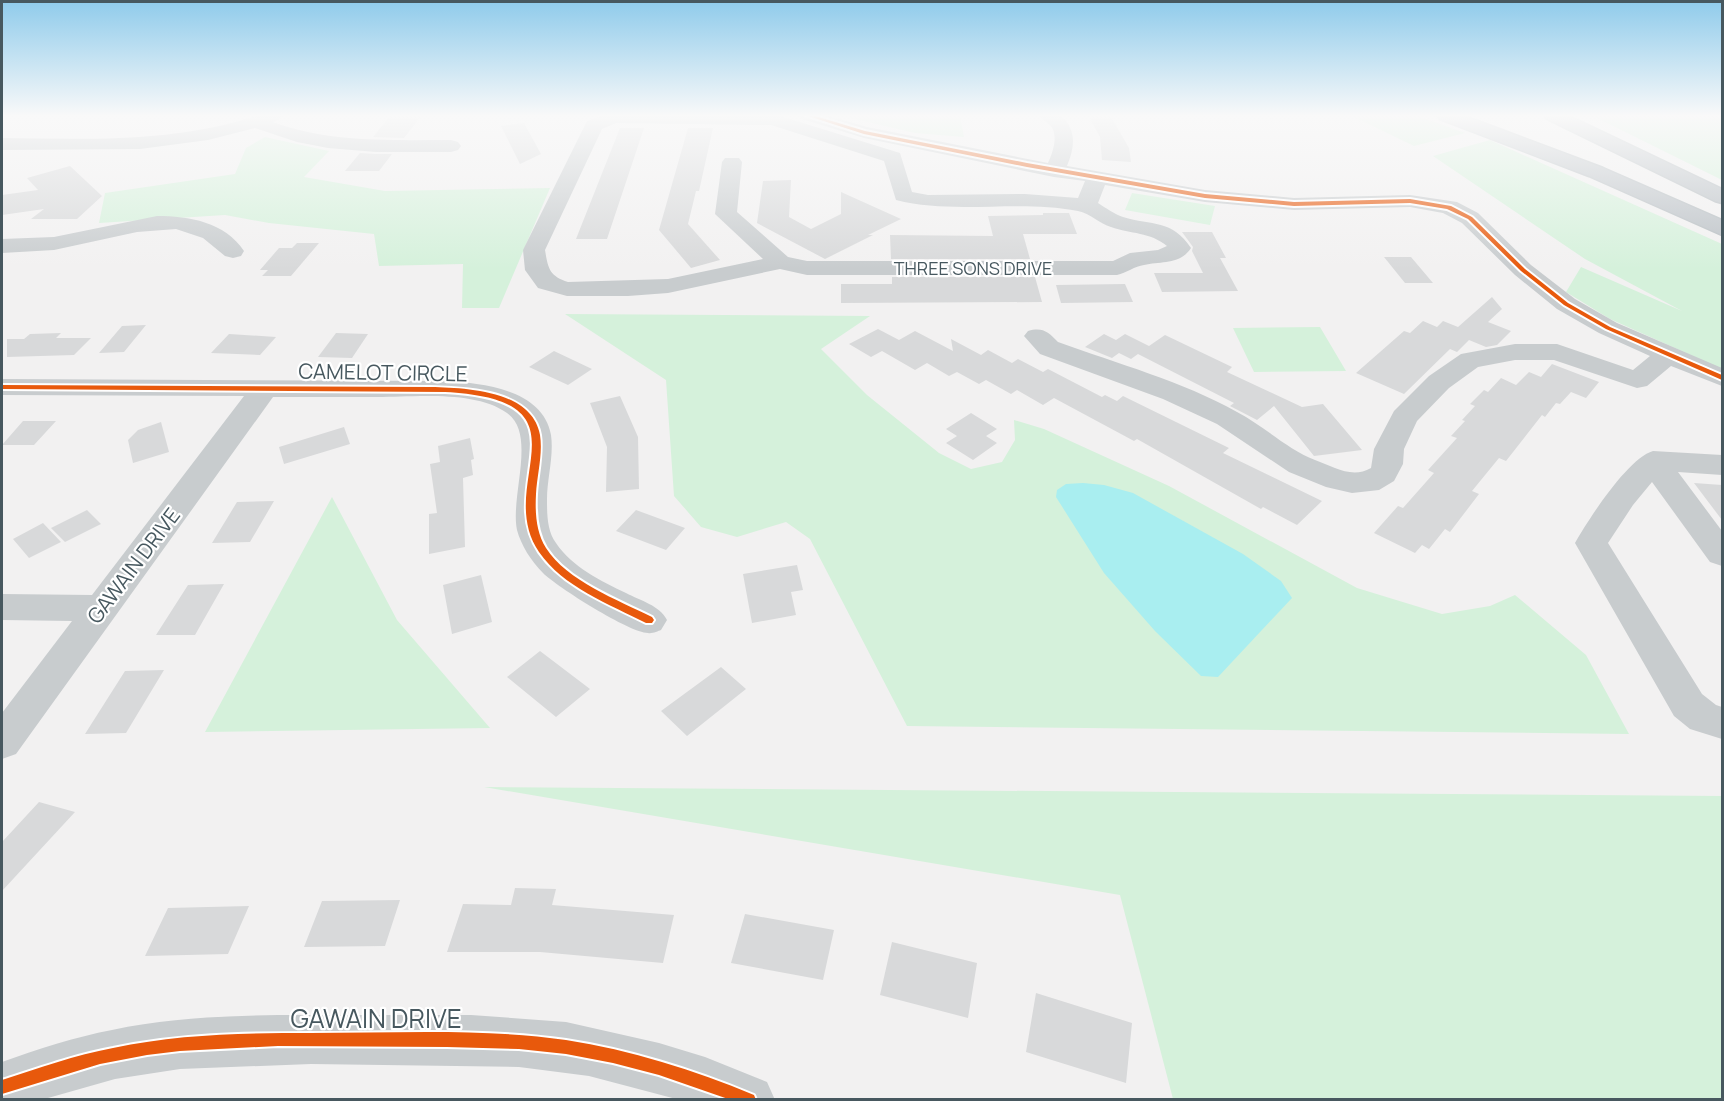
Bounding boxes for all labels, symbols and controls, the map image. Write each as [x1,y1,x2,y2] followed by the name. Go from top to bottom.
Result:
[894,256,1052,280] street label: THREE SONS DRIVE
[298,357,468,387] street label: CAMELOT CIRCLE
[80,502,186,629] street label: GAWAIN DRIVE
[291,1000,461,1036] street label: GAWAIN DRIVE

